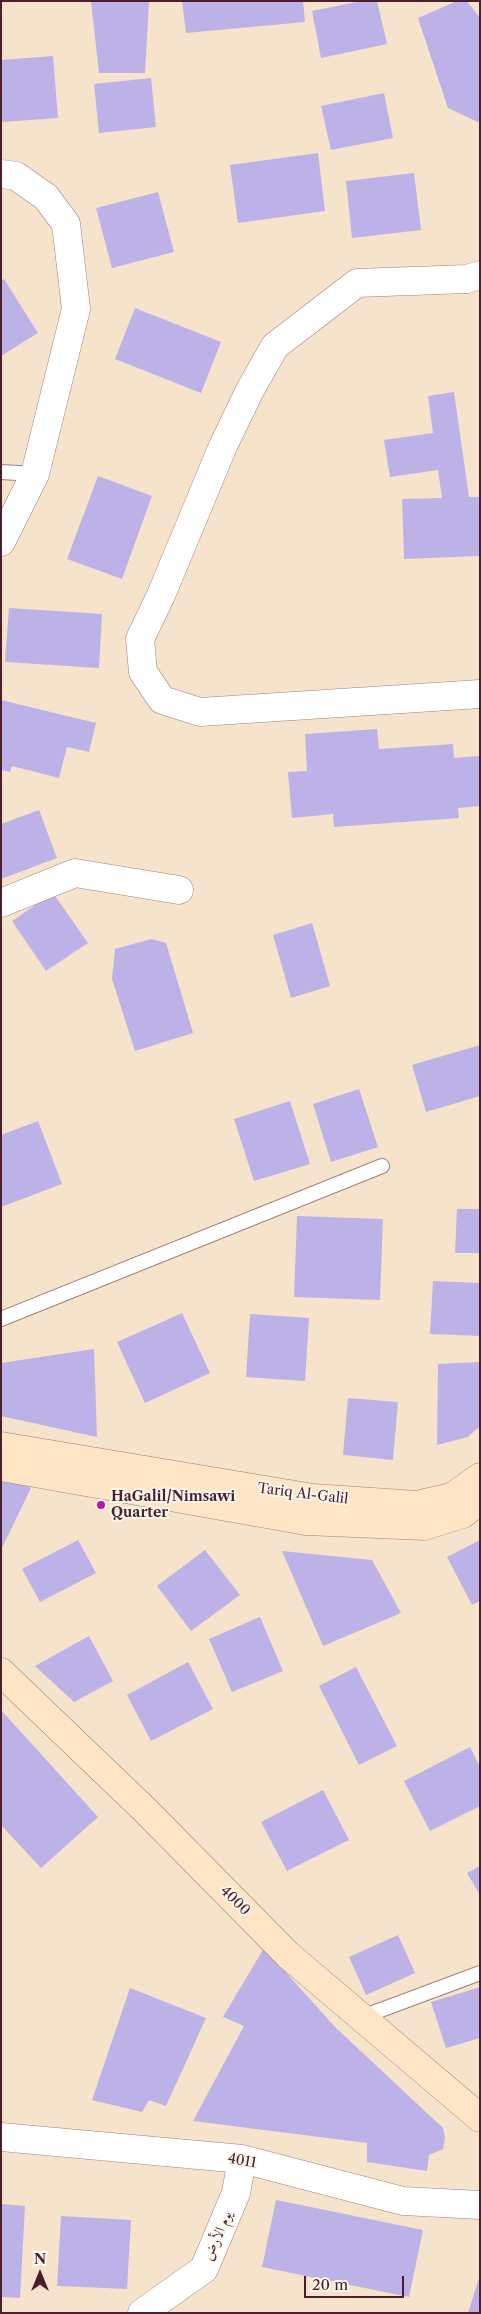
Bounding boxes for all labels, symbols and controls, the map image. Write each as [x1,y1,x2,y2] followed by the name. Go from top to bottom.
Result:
[257,1480,349,1508] street label: Tariq Al-Galil
[111,1489,235,1521] place label: HaGalil/Nimsawi Quarter
[95,1499,107,1511] marker: HaGalil/Nimsawi Quarter
[217,1883,253,1919] street label: 4000
[226,2150,258,2172] street label: 4011
[200,2209,236,2263] street label: يوم الأرض
[15,2249,65,2299] north arrow
[34,2250,46,2268] text: N
[306,2266,406,2298] scale bar
[312,2275,348,2294] text: 20 m

